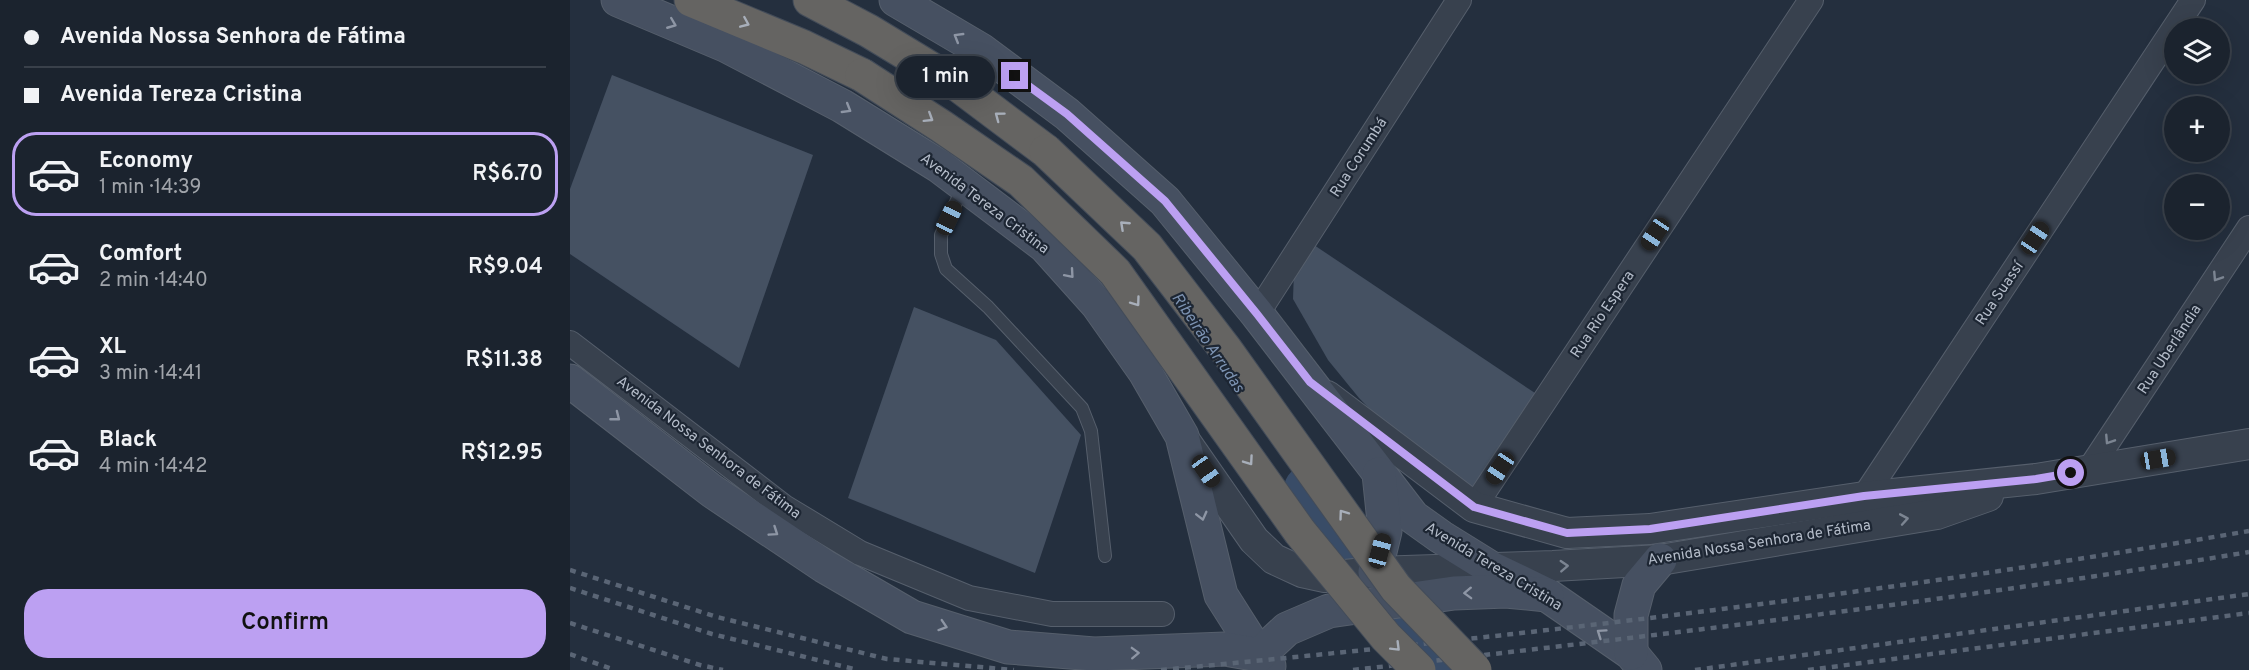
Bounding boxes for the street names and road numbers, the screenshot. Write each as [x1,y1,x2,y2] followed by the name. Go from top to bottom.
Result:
[1326,114,1392,201] street label: Rua Corumbá
[916,150,1052,259] street label: Avenida Tereza Cristina
[1972,257,2029,329] street label: Rua Suassí
[1567,267,1640,362] street label: Rua Rio Espera
[2134,301,2206,398] street label: Rua Uberlândia
[612,373,804,524] street label: Avenida Nossa Senhora de Fátima
[1646,516,1872,571] street label: Avenida Nossa Senhora de Fátima
[1421,519,1565,616] street label: Avenida Tereza Cristina

